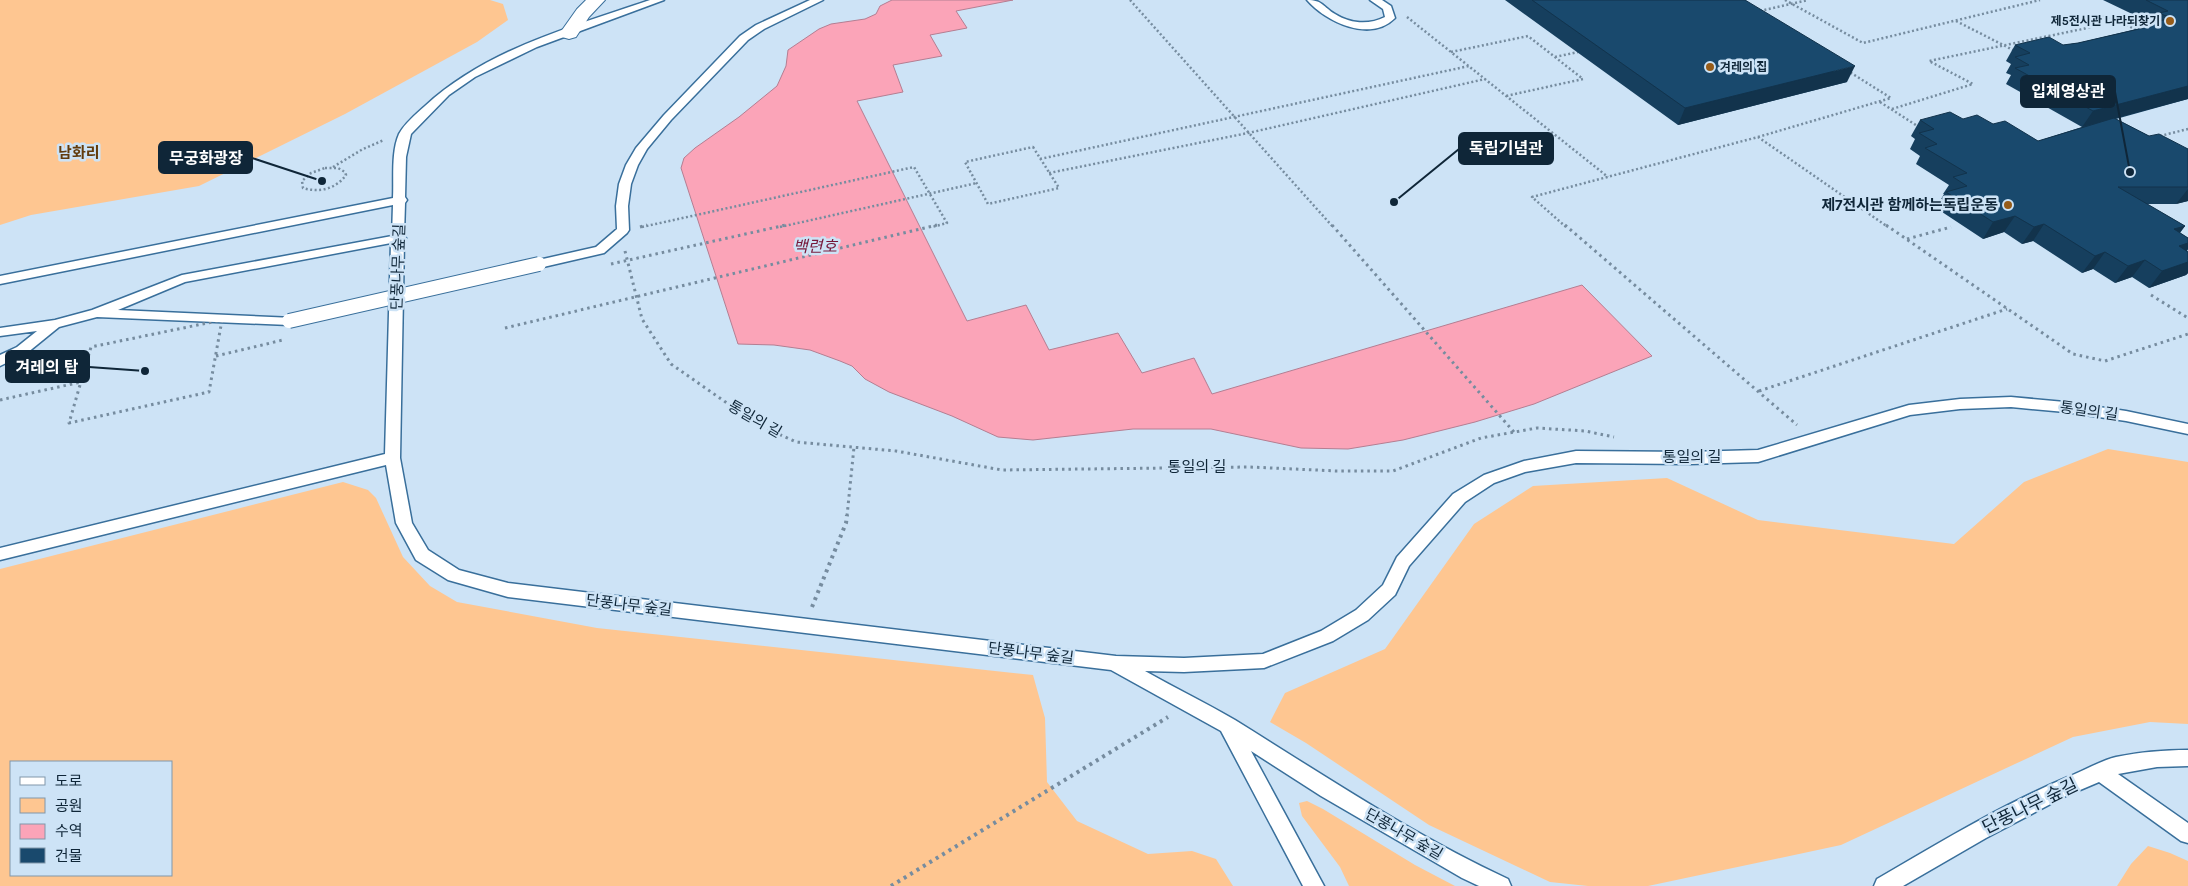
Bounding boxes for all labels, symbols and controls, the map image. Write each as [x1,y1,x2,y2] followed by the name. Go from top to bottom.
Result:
[2051,14,2160,28] place label: 제5전시관 나라되찾기
[2164,15,2176,27] marker: 제5전시관 나라되찾기
[1720,60,1767,74] place label: 겨레의 집
[1704,61,1716,73] marker: 겨레의 집
[2021,76,2115,107] callout: 입체영상관
[2031,82,2105,101] text: 입체영상관
[1459,133,1553,164] callout: 독립기념관
[1469,139,1543,158] text: 독립기념관
[159,142,252,173] callout: 무궁화광장
[58,144,100,162] district label: 남화리
[169,149,243,168] text: 무궁화광장
[1821,196,1998,214] place label: 제7전시관 함께하는독립운동
[2002,199,2014,211] marker: 제7전시관 함께하는독립운동
[387,224,409,310] street label: 단풍나무 숲길
[793,237,838,256] water label: 백련호
[6,351,89,382] callout: 겨레의 탑
[16,358,79,377] text: 겨레의 탑
[725,397,785,441] street label: 통일의 길
[2059,398,2119,424] street label: 통일의 길
[1663,448,1721,466] street label: 통일의 길
[1168,458,1226,476] street label: 통일의 길
[585,591,673,619] street label: 단풍나무 숲길
[987,639,1075,667] street label: 단풍나무 숲길
[10,761,172,876] legend
[55,772,83,790] text: 도로
[1979,773,2081,839] street label: 단풍나무 숲길
[55,797,83,815] text: 공원
[1362,805,1446,863] street label: 단풍나무 숲길
[55,822,83,840] text: 수역
[55,847,83,865] text: 건물

